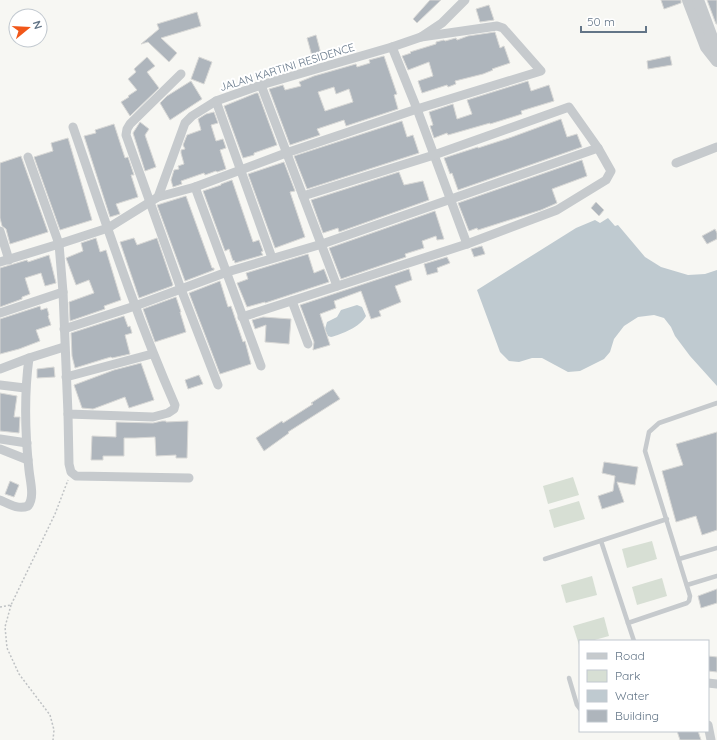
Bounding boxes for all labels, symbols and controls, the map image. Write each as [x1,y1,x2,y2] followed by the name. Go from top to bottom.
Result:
[8,8,48,48] north arrow
[581,8,646,34] scale bar
[587,14,615,29] text: 50 m
[30,19,45,31] text: N
[218,40,356,94] street label: JALAN KARTINI RESIDENCE
[579,640,709,732] legend
[615,648,645,663] text: Road
[615,668,640,683] text: Park
[615,688,650,703] text: Water
[615,708,659,723] text: Building

